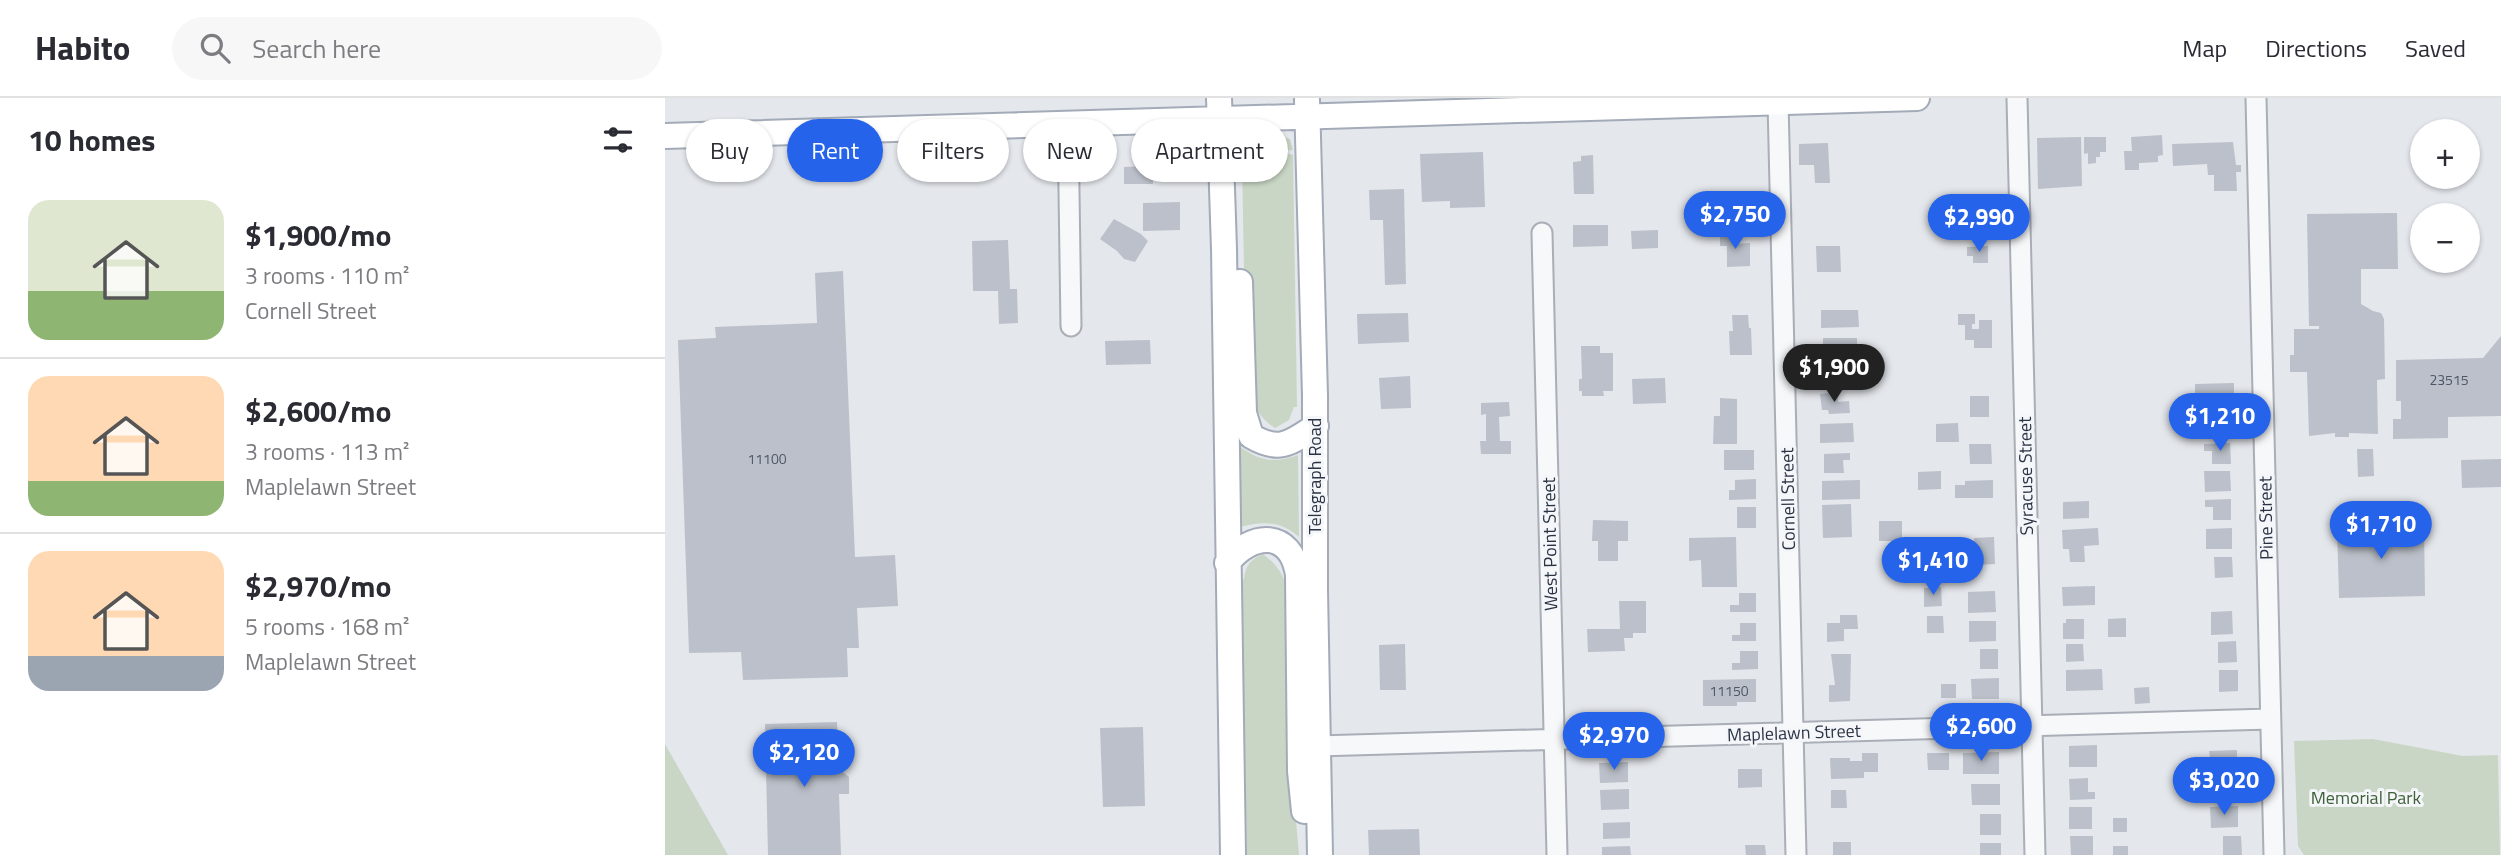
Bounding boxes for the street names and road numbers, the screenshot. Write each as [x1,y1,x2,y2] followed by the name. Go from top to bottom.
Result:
[2011,416,2040,536] street label: Syracuse Street
[1301,418,1328,534] street label: Telegraph Road
[1773,447,1802,551] street label: Cornell Street
[2251,475,2280,560] street label: Pine Street
[1535,476,1564,611] street label: West Point Street
[1727,717,1862,748] street label: Maplelawn Street

